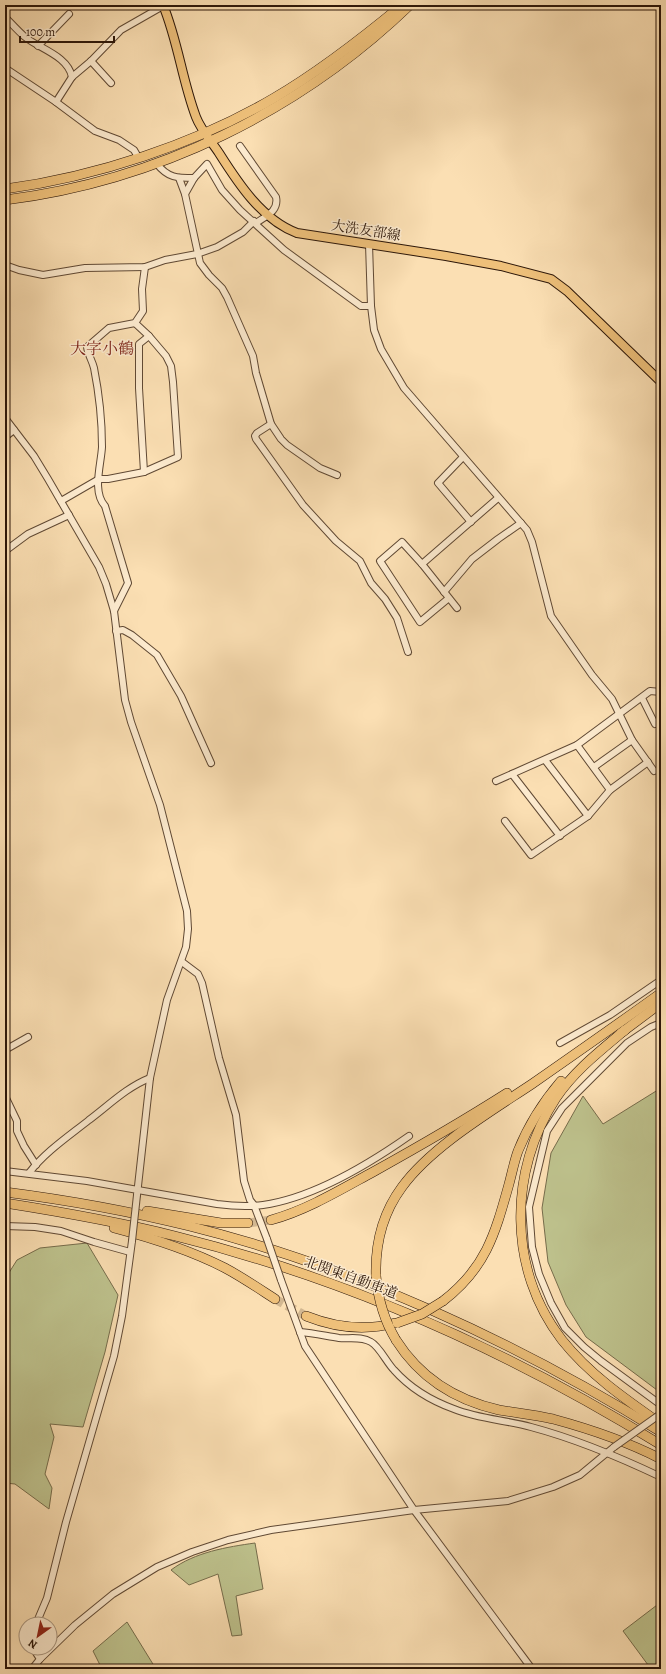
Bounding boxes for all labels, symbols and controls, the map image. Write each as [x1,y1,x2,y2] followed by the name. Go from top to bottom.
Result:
[20,18,114,44] scale bar
[26,24,55,40] text: 100 m
[330,216,402,245] street label: 大洗友部線
[70,338,134,360] district label: 大字小鶴
[302,1252,400,1303] street label: 北関東自動車道
[18,1616,58,1656] north arrow
[25,1635,40,1652] text: N

